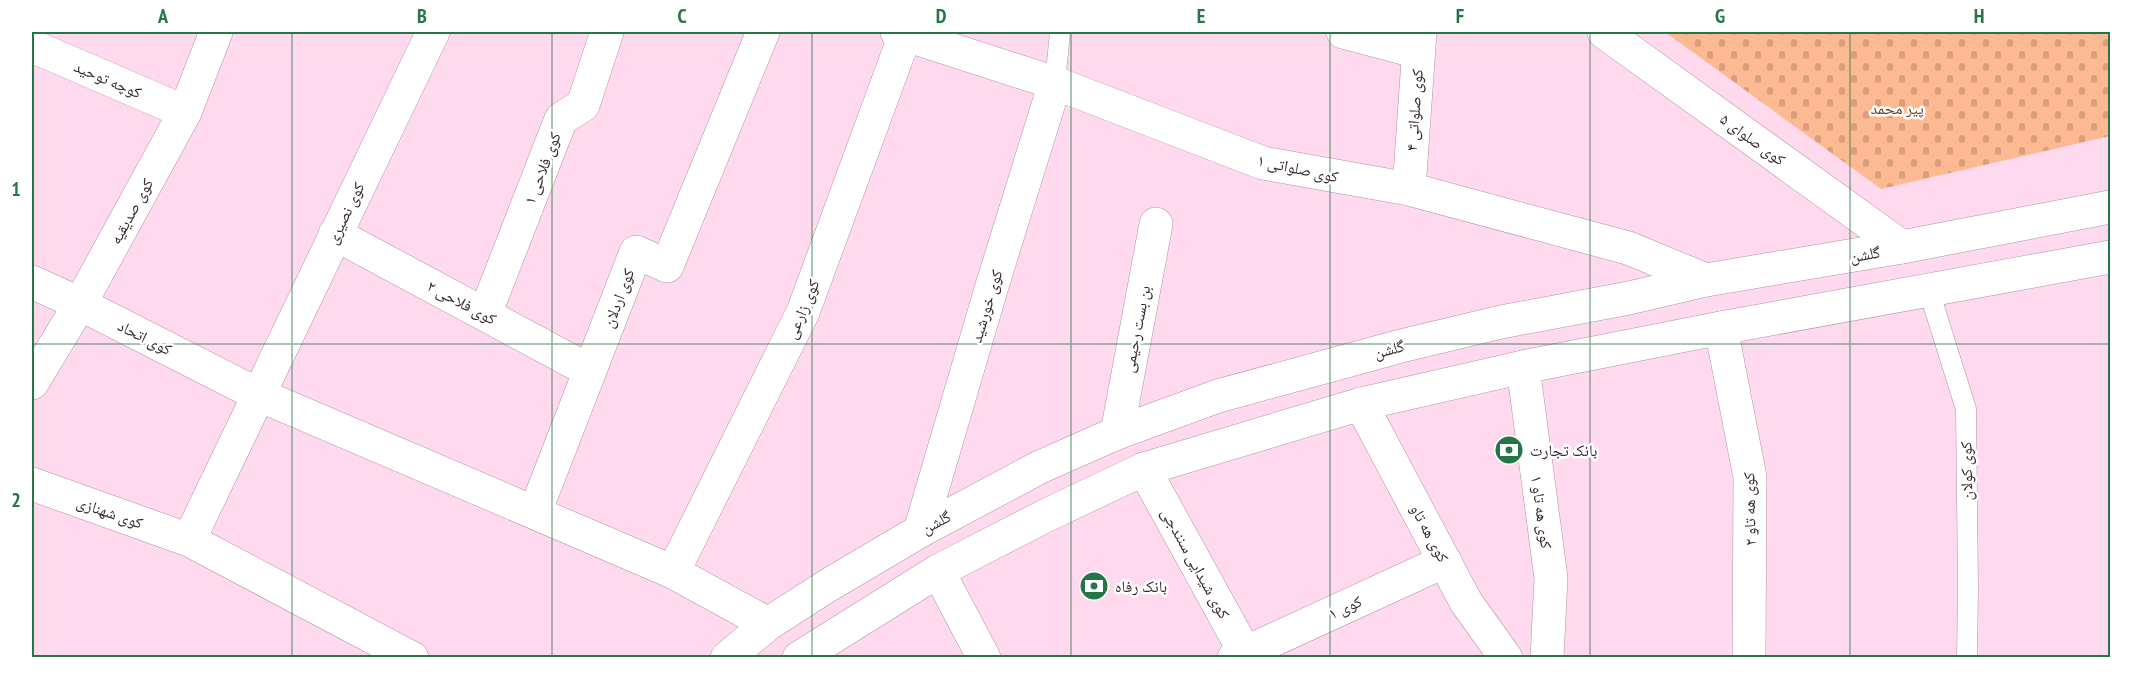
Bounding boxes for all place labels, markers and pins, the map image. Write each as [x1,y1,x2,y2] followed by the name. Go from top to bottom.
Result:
[1493,434,1525,466] bank icon: بانک تجارت
[1530,440,1597,460] place label: بانک تجارت
[1078,570,1110,602] bank icon: بانک رفاه
[1115,576,1167,596] place label: بانک رفاه

